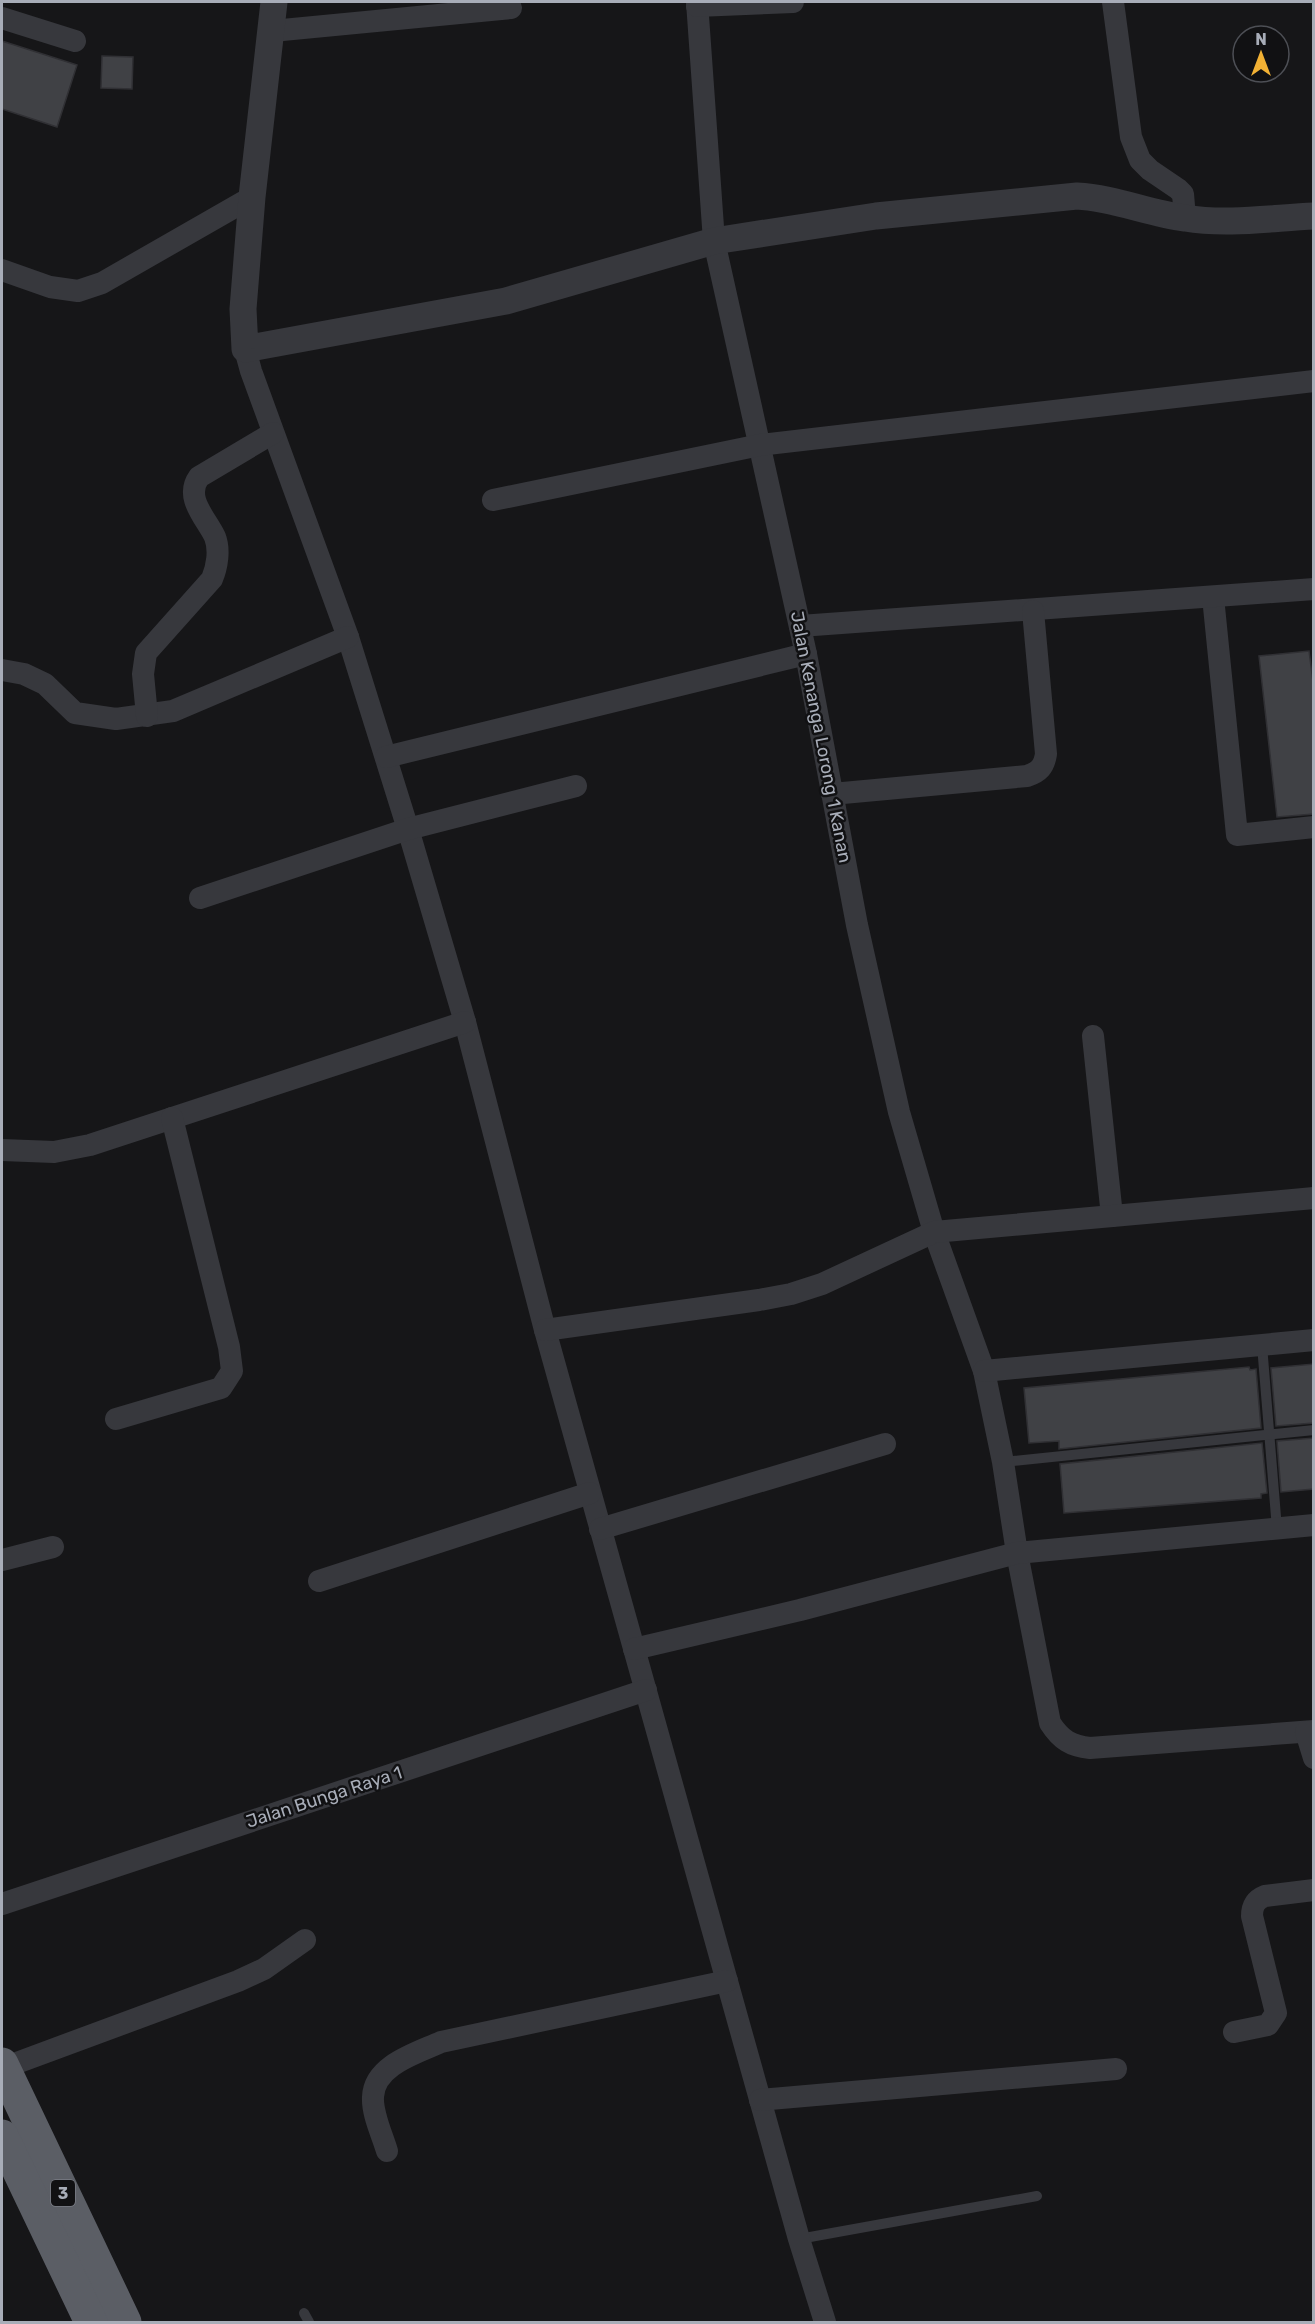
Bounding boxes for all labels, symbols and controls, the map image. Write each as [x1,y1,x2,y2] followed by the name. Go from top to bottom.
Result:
[1231,24,1291,84] north arrow
[1255,30,1267,49] text: N
[786,609,856,865] street label: Jalan Kenanga Lorong 1 Kanan
[243,1761,405,1833] street label: Jalan Bunga Raya 1
[51,2180,75,2206] road number: 3

